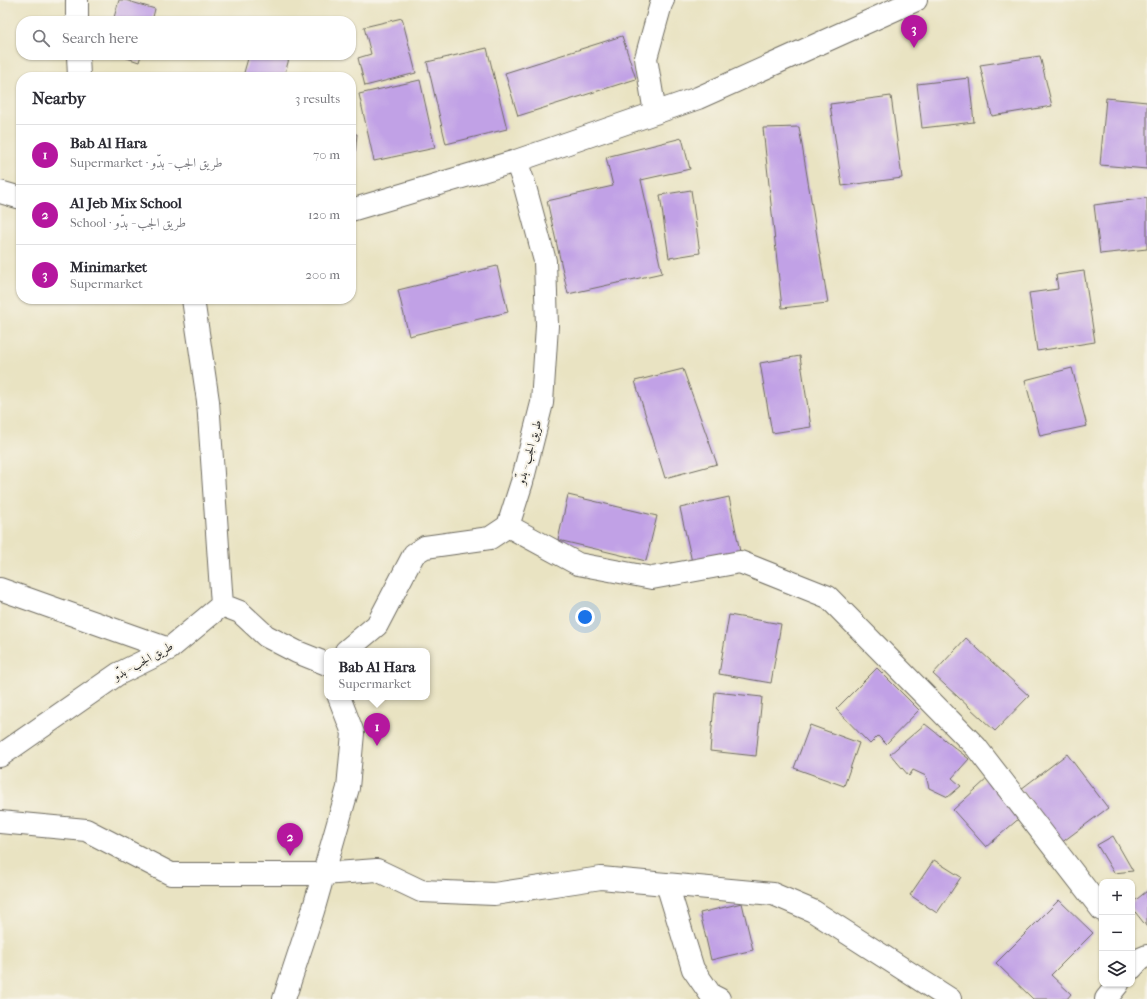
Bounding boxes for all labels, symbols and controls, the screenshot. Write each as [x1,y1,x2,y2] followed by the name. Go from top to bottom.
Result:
[901,15,927,48] pin: 3
[16,16,356,60] search box
[30,27,52,49] icon: search
[62,29,138,47] text: Search here
[32,88,86,108] text: Nearby
[295,91,340,106] text: 3 results
[70,134,147,152] text: Bab Al Hara
[43,147,47,162] text: 1
[313,147,340,162] text: 70 m
[70,155,223,170] text: Supermarket · طريق الجب - بدّو
[70,194,182,212] text: Al Jeb Mix School
[42,207,48,222] text: 2
[308,207,340,222] text: 120 m
[70,215,186,230] text: School · طريق الجب - بدّو
[70,258,147,276] text: Minimarket
[42,267,48,282] text: 3
[305,267,340,282] text: 200 m
[70,276,143,291] text: Supermarket
[512,418,545,488] street label: طريق الجب - بدّو
[575,607,595,627] your location
[108,638,176,685] street label: طريق الجب - بدّو
[324,648,430,700] popup
[339,658,415,676] text: Bab Al Hara
[339,676,411,691] text: Supermarket
[364,713,390,746] pin: 1
[277,823,303,856] pin: 2
[1099,879,1135,987] map controls
[1099,879,1135,915] button: +
[1099,915,1135,951] button: −
[1099,951,1135,987] button: layers

